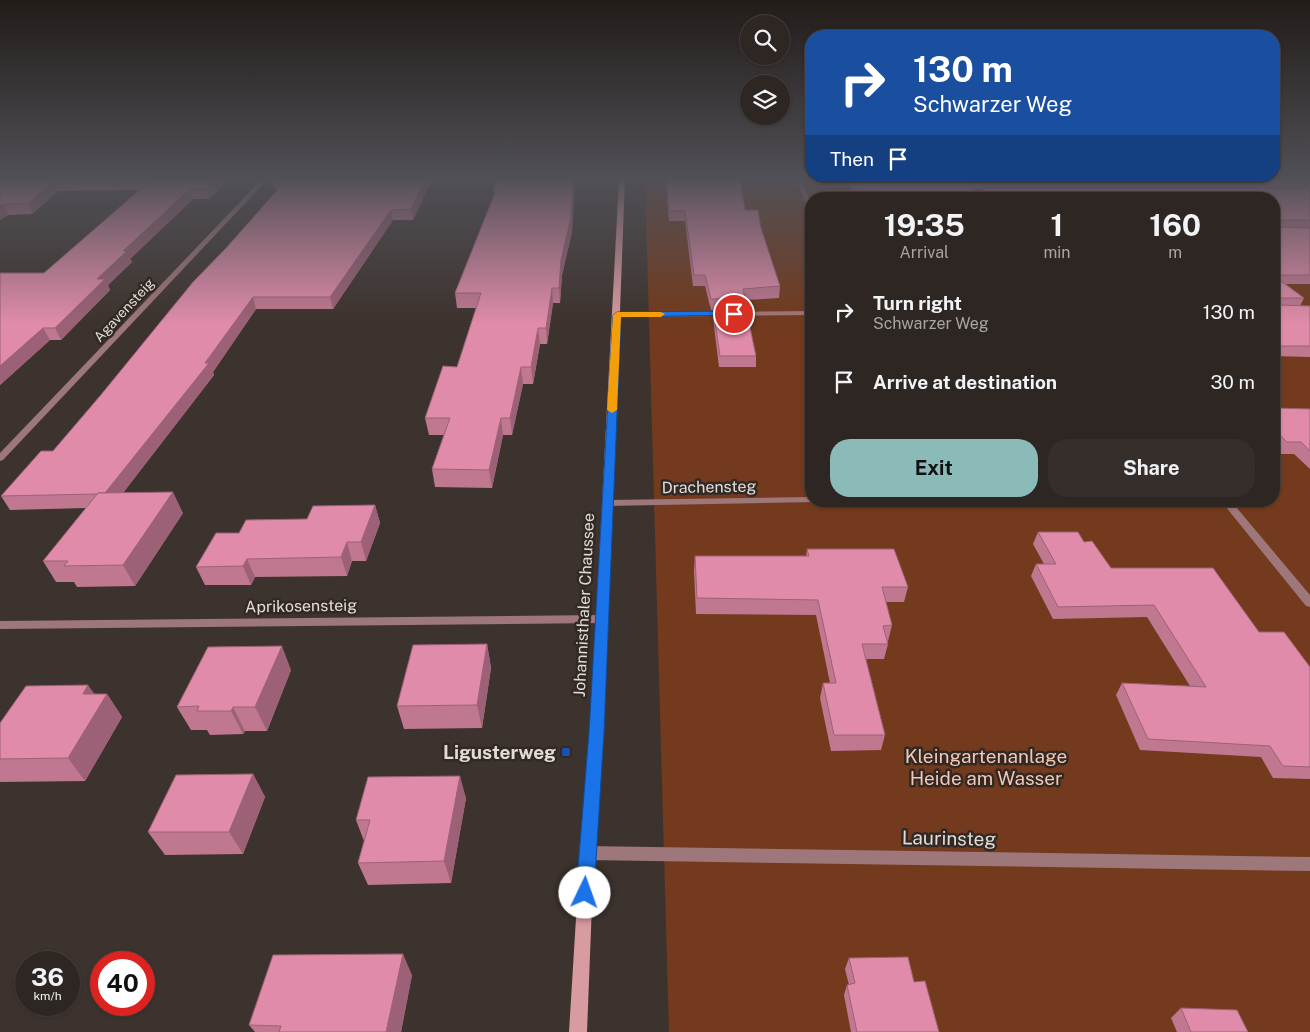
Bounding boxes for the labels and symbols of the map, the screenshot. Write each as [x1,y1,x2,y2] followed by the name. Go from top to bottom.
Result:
[91,275,158,345] street label: Agavensteig
[713,293,755,335] pin
[661,477,757,497] street label: Drachensteg
[570,513,598,697] street label: Johannisthaler Chaussee
[245,596,357,616] street label: Aprikosensteig
[443,741,556,763] place label: Ligusterweg
[905,745,1067,789] park label: Kleingartenanlage Heide am Wasser
[560,746,572,758] marker: Ligusterweg
[902,826,997,850] street label: Laurinsteg
[558,866,610,918] position arrow
[90,951,155,1016] speed limit sign: 40

